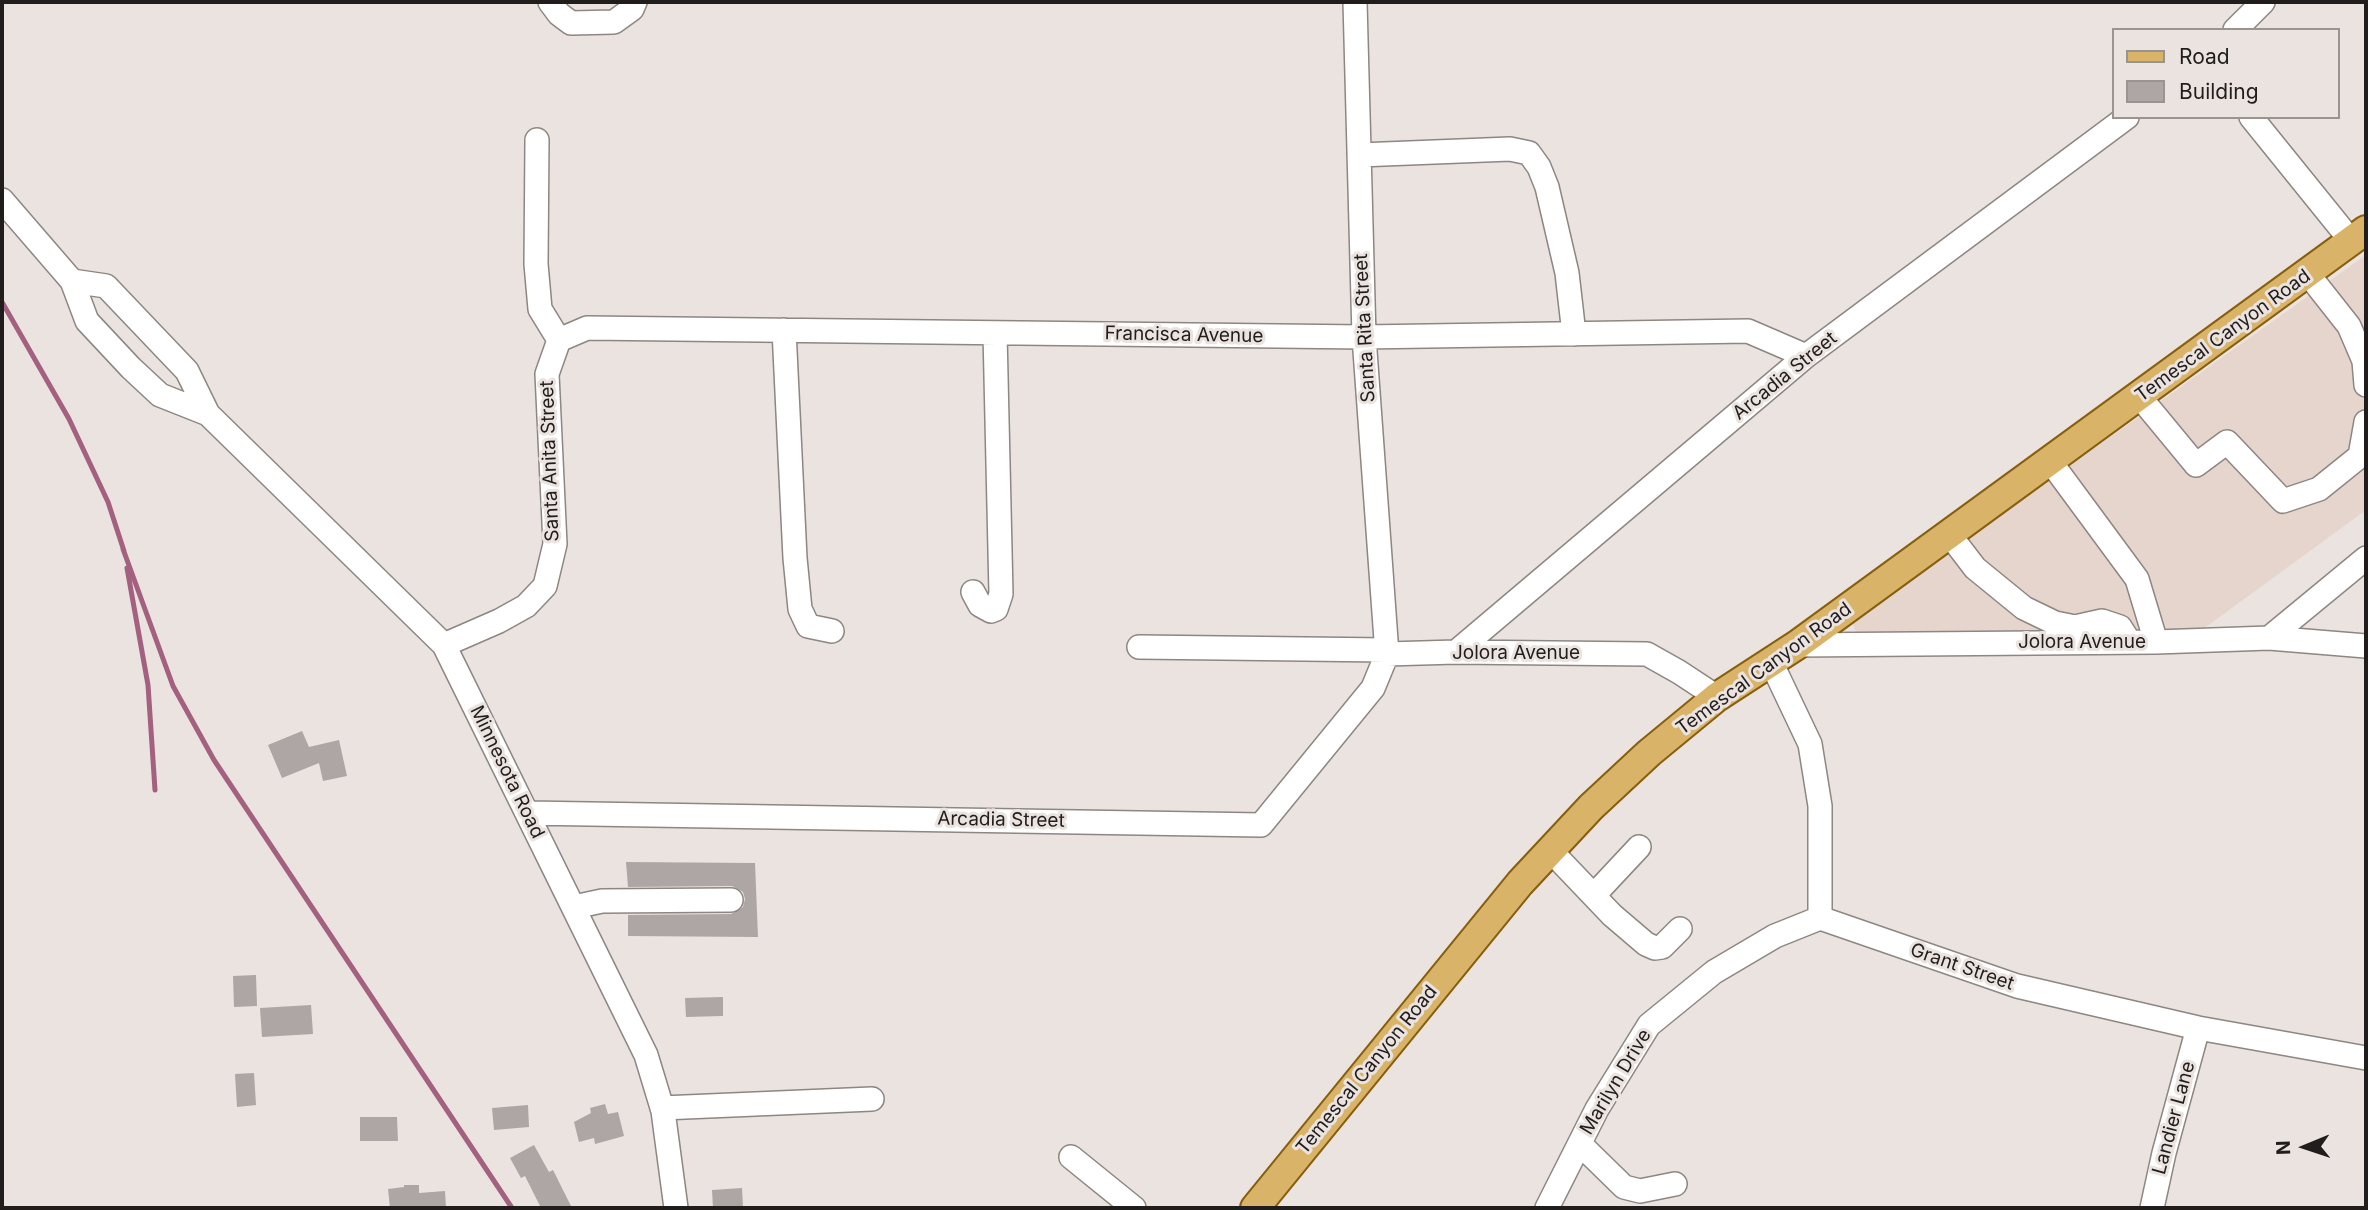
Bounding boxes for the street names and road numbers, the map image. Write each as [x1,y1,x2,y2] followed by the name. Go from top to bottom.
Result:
[1350,253,1380,403] street label: Santa Rita Street
[2131,265,2315,407] street label: Temescal Canyon Road
[1104,322,1264,348] street label: Francisca Avenue
[1728,327,1842,425] street label: Arcadia Street
[536,380,564,542] street label: Santa Anita Street
[1672,598,1856,740] street label: Temescal Canyon Road
[2018,631,2146,653] street label: Jolora Avenue
[1452,642,1580,664] street label: Jolora Avenue
[465,702,549,842] street label: Minnesota Road
[937,807,1065,833] street label: Arcadia Street
[1907,939,2017,995] street label: Grant Street
[1292,981,1442,1159] street label: Temescal Canyon Road
[1576,1025,1656,1139] street label: Marilyn Drive
[2148,1059,2200,1177] street label: Landier Lane

